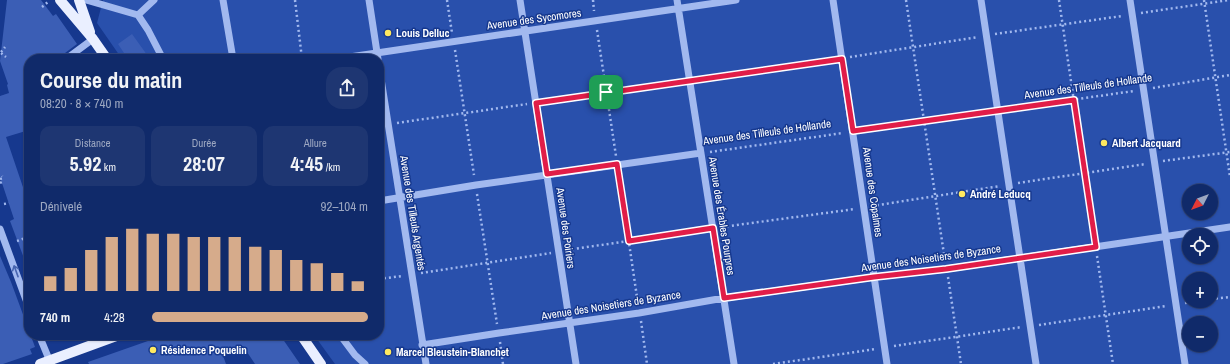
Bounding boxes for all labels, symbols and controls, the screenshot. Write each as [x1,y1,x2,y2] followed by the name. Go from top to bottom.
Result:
[485,5,583,33] street label: Avenue des Sycomores
[396,26,450,40] place label: Louis Delluc
[383,28,393,38] marker: Louis Delluc
[40,65,182,95] text: Course du matin
[326,67,368,109] button: share
[1022,70,1153,102] street label: Avenue des Tilleuls de Hollande
[589,75,623,109] pin
[595,81,617,103] icon: arrive
[40,95,123,112] text: 08:20 · 8 × 740 m
[701,116,832,148] street label: Avenue des Tilleuls de Hollande
[75,136,110,150] text: Distance
[192,136,216,150] text: Durée
[304,136,327,150] text: Allure
[1112,136,1181,150] place label: Albert Jacquard
[1099,138,1109,148] marker: Albert Jacquard
[860,145,886,238] street label: Avenue des Copalmes
[69,150,101,177] text: 5.92
[183,150,225,177] text: 28:07
[290,150,323,177] text: 4:45
[397,153,429,272] street label: Avenue des Tilleuls Argentés
[706,155,738,277] street label: Avenue des Érables Pourpres
[101,160,116,174] text: km
[323,160,340,174] text: /km
[1182,184,1218,220] north arrow
[1182,184,1218,352] map controls
[553,186,579,270] street label: Avenue des Poiriers
[970,187,1031,201] place label: André Leducq
[957,189,967,199] marker: André Leducq
[40,198,82,215] text: Dénivelé
[321,198,368,215] text: 92–104 m
[1182,228,1218,264] button: locate
[859,241,1002,275] street label: Avenue des Noisetiers de Byzance
[11,265,19,277] one-way arrow
[1182,272,1218,308] button: +
[539,287,682,323] street label: Avenue des Noisetiers de Byzance
[40,309,70,326] text: 740 m
[104,309,125,326] text: 4:28
[1182,316,1218,352] button: −
[161,343,247,357] place label: Résidence Poquelin
[148,345,158,355] marker: Résidence Poquelin
[396,345,509,359] place label: Marcel Bleustein-Blanchet
[383,347,393,357] marker: Marcel Bleustein-Blanchet

